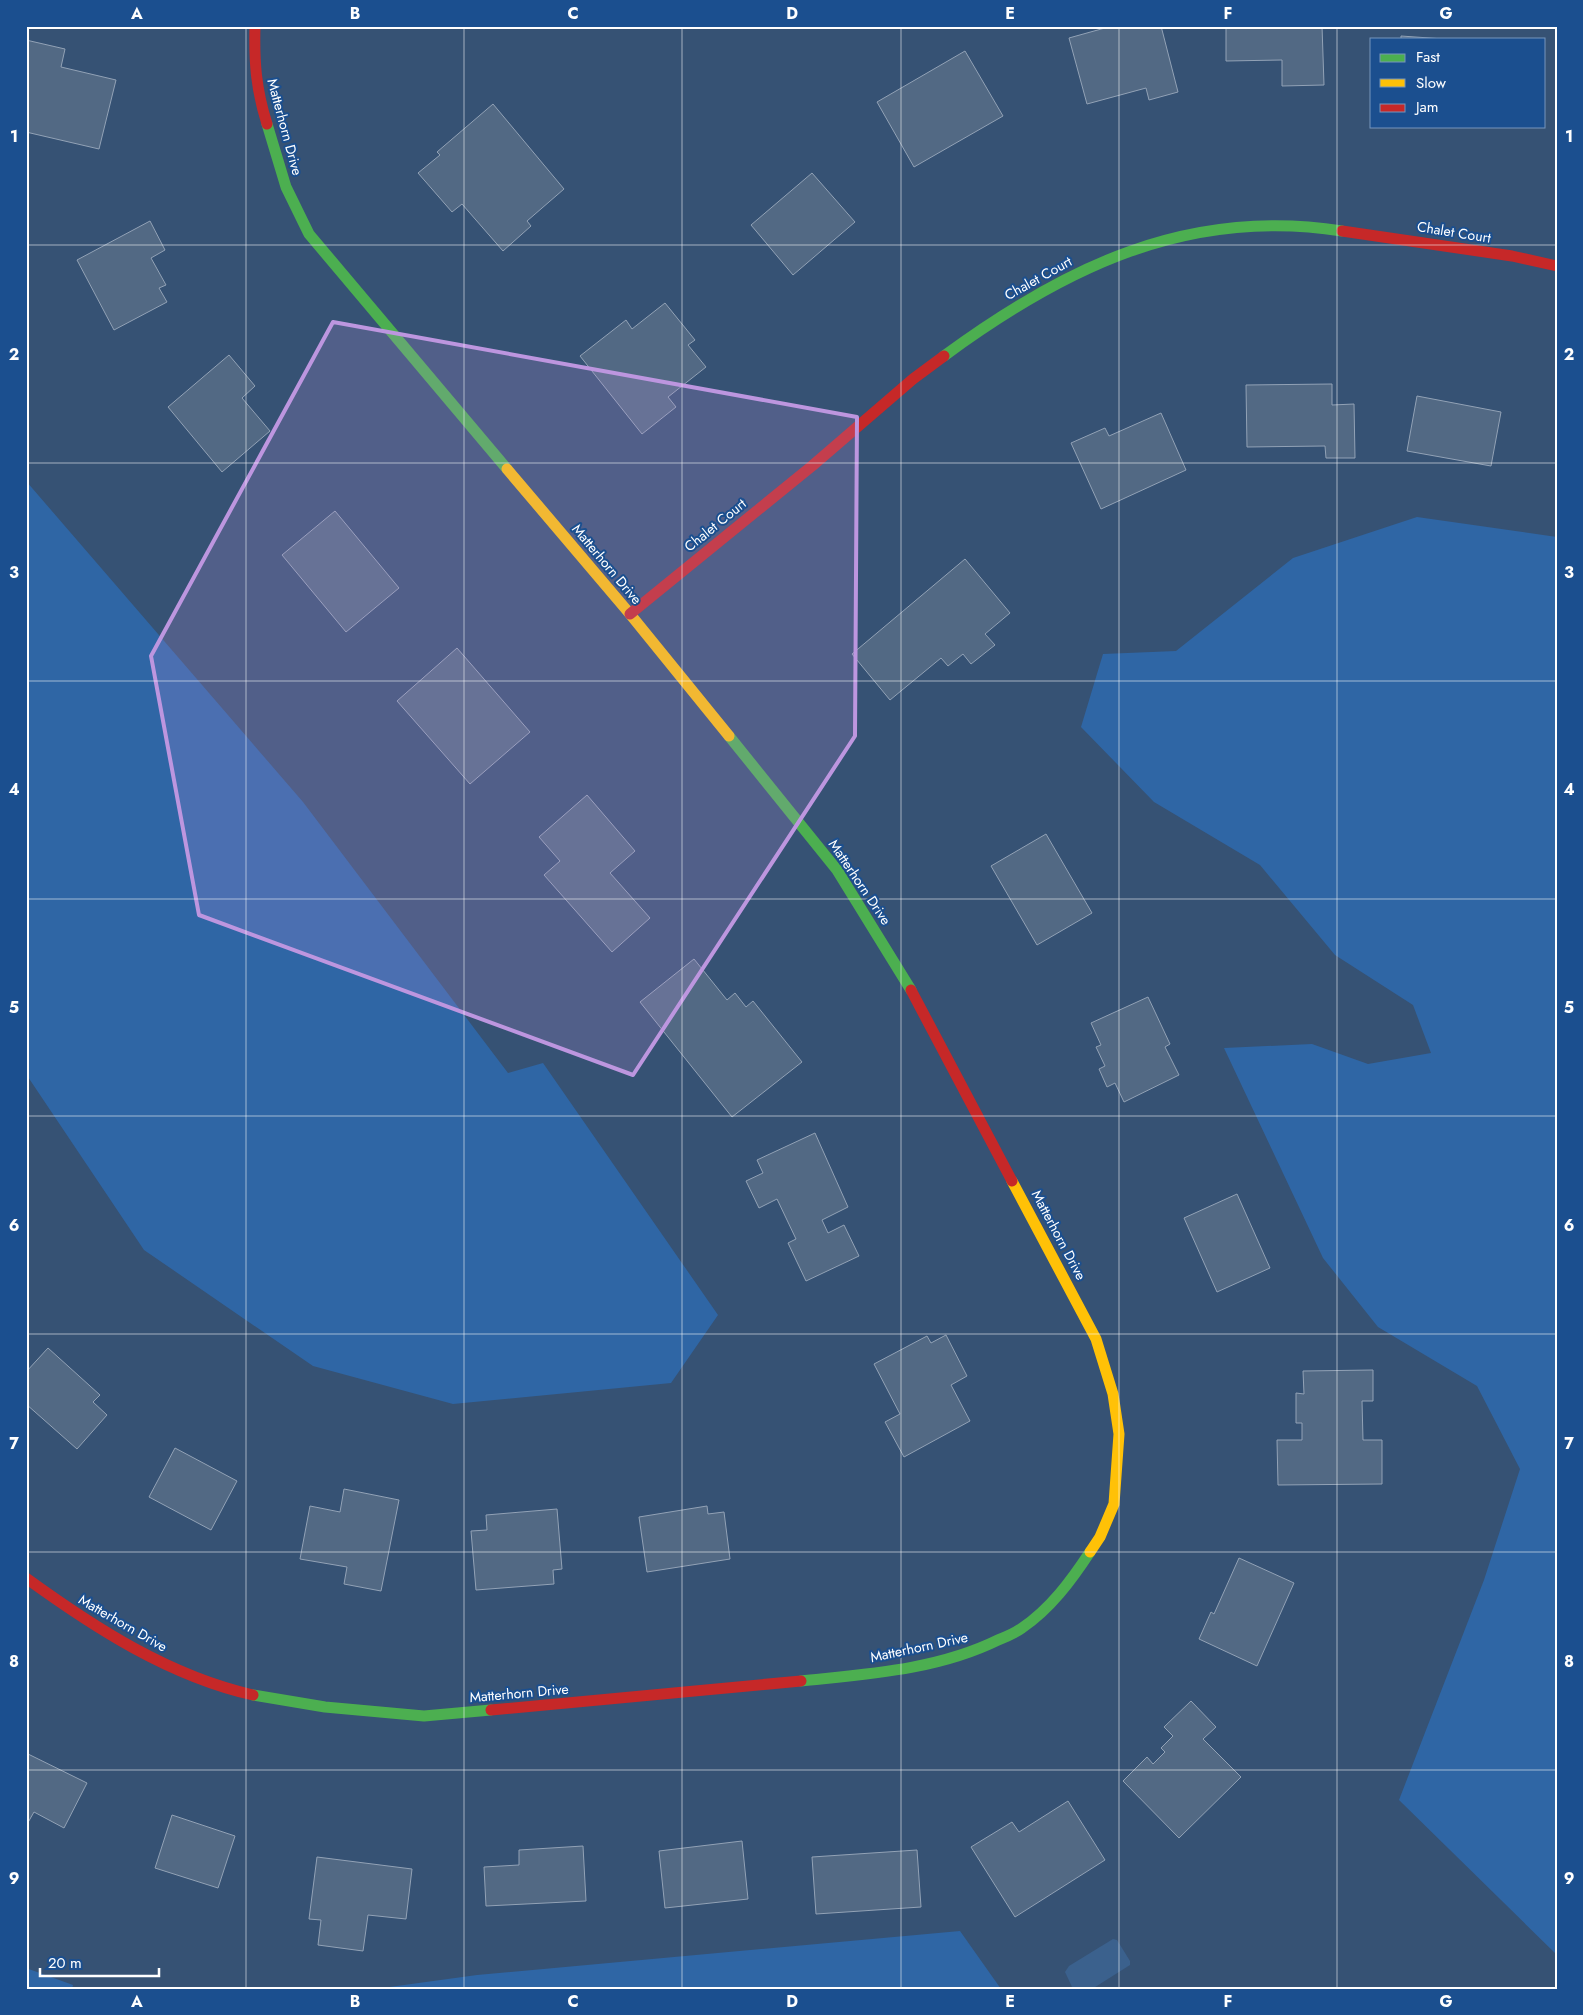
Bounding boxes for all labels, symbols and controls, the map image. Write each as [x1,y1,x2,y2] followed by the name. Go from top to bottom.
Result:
[130,2,143,25] text: A
[350,2,360,25] text: B
[567,2,579,25] text: C
[786,2,798,25] text: D
[1005,2,1015,25] text: E
[1224,2,1232,25] text: F
[1439,2,1453,25] text: G
[1370,38,1546,128] legend
[1416,46,1440,68] text: Fast
[1416,72,1447,94] text: Slow
[262,76,308,178] street label: Matterhorn Drive
[1414,96,1439,118] text: Jam
[10,125,18,148] text: 1
[1565,125,1573,148] text: 1
[1416,216,1493,248] street label: Chalet Court
[1001,251,1076,305] street label: Chalet Court
[9,343,19,366] text: 2
[1564,343,1574,366] text: 2
[680,493,751,556] street label: Chalet Court
[567,520,647,608] street label: Matterhorn Drive
[9,561,19,584] text: 3
[1564,561,1574,584] text: 3
[8,778,20,801] text: 4
[1563,778,1575,801] text: 4
[824,835,896,929] street label: Matterhorn Drive
[9,996,19,1019] text: 5
[1564,996,1574,1019] text: 5
[1027,1186,1091,1284] street label: Matterhorn Drive
[9,1214,19,1237] text: 6
[1564,1214,1574,1237] text: 6
[9,1432,19,1455] text: 7
[1564,1432,1574,1455] text: 7
[75,1590,171,1656] street label: Matterhorn Drive
[868,1627,970,1667] street label: Matterhorn Drive
[9,1650,19,1673] text: 8
[1564,1650,1574,1673] text: 8
[469,1679,569,1707] street label: Matterhorn Drive
[9,1867,19,1890] text: 9
[1564,1867,1574,1890] text: 9
[40,1945,159,1977] scale bar
[48,1952,82,1974] text: 20 m
[130,1990,143,2013] text: A
[350,1990,360,2013] text: B
[567,1990,579,2013] text: C
[786,1990,798,2013] text: D
[1005,1990,1015,2013] text: E
[1224,1990,1232,2013] text: F
[1439,1990,1453,2013] text: G

